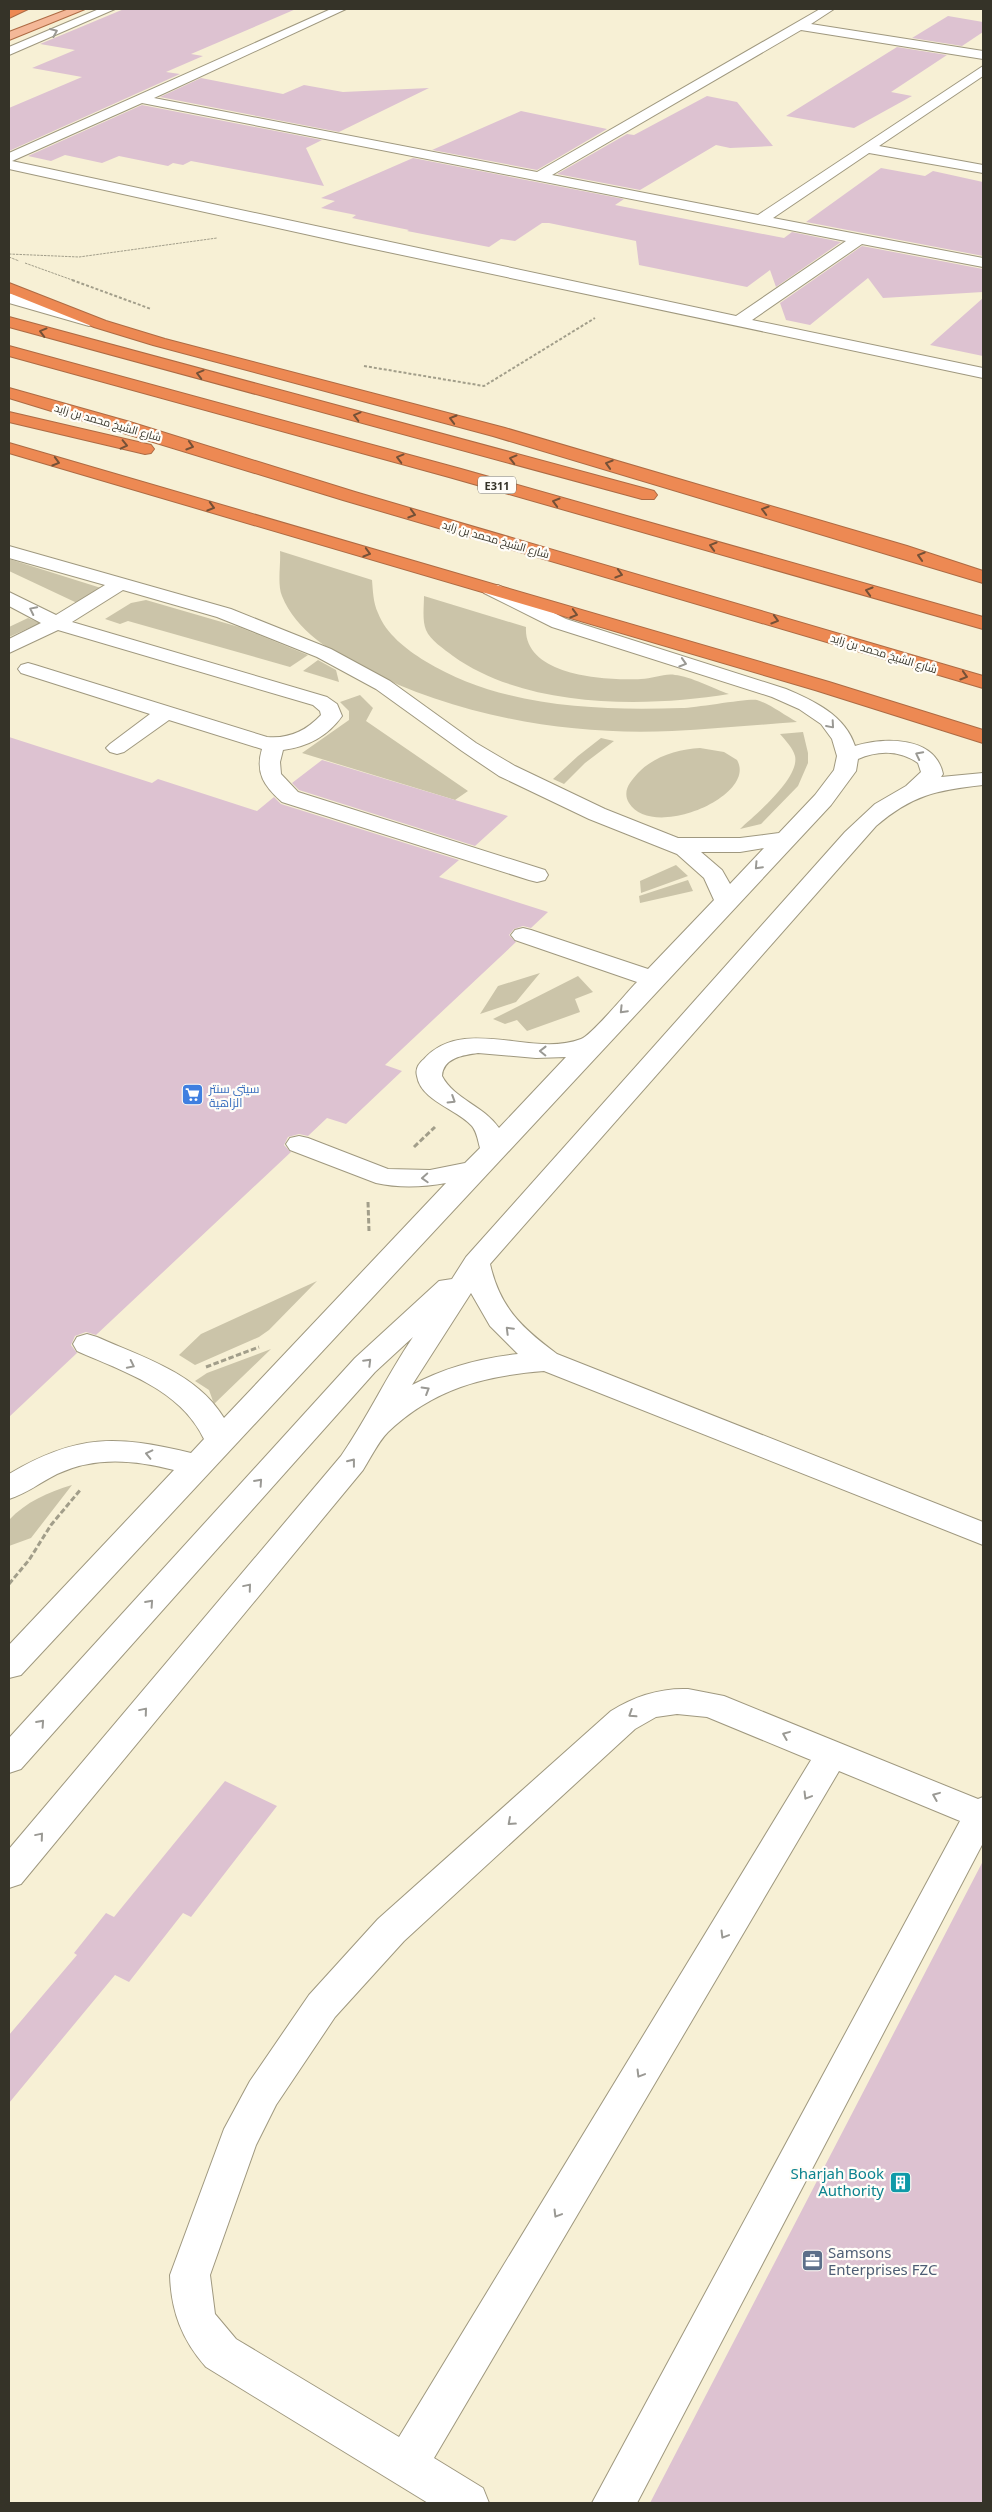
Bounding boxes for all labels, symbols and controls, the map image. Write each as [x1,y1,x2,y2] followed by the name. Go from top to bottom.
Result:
[49,28,57,38] one-way arrow
[39,327,47,337] one-way arrow
[195,369,204,380] one-way arrow
[52,400,163,445] street label: شارع الشيخ محمد بن زايد
[353,411,361,421] one-way arrow
[448,414,457,425] one-way arrow
[120,439,129,450] one-way arrow
[185,440,194,450] one-way arrow
[396,453,404,464] one-way arrow
[510,454,518,464] one-way arrow
[51,456,59,466] one-way arrow
[605,460,613,470] one-way arrow
[478,476,516,494] road number: E311
[553,497,561,507] one-way arrow
[207,502,215,512] one-way arrow
[761,506,769,516] one-way arrow
[408,509,416,519] one-way arrow
[440,517,551,562] street label: شارع الشيخ محمد بن زايد
[709,542,717,552] one-way arrow
[363,548,371,558] one-way arrow
[917,551,925,561] one-way arrow
[614,569,622,579] one-way arrow
[865,586,874,596] one-way arrow
[29,606,38,616] one-way arrow
[569,608,577,618] one-way arrow
[770,615,778,625] one-way arrow
[829,630,939,677] street label: شارع الشيخ محمد بن زايد
[678,658,687,668] one-way arrow
[959,671,968,681] one-way arrow
[826,719,835,728] one-way arrow
[915,751,924,761] one-way arrow
[755,861,764,870] one-way arrow
[620,1005,629,1014] one-way arrow
[539,1046,546,1056] one-way arrow
[208,1080,260,1111] place label: سيتي سنتر الزاهية
[181,1083,205,1107] supermarket icon: سيتي سنتر الزاهية
[446,1094,455,1103] one-way arrow
[421,1173,429,1184] one-way arrow
[506,1327,515,1336] one-way arrow
[126,1358,135,1369] one-way arrow
[362,1359,371,1368] one-way arrow
[420,1386,429,1396] one-way arrow
[144,1449,153,1460] one-way arrow
[347,1459,355,1468] one-way arrow
[253,1478,262,1487] one-way arrow
[243,1583,252,1592] one-way arrow
[144,1599,153,1608] one-way arrow
[629,1707,638,1717] one-way arrow
[139,1708,148,1717] one-way arrow
[36,1720,45,1729] one-way arrow
[782,1731,791,1741] one-way arrow
[804,1790,814,1799] one-way arrow
[932,1792,941,1803] one-way arrow
[507,1816,516,1825] one-way arrow
[34,1833,43,1842] one-way arrow
[720,1930,730,1939] one-way arrow
[637,2069,647,2078] one-way arrow
[791,2163,884,2200] place label: Sharjah Book Authority
[888,2170,912,2194] building icon: Sharjah Book Authority
[553,2208,563,2217] one-way arrow
[828,2242,938,2279] place label: Samsons Enterprises FZC
[800,2249,824,2273] office icon: Samsons Enterprises FZC

